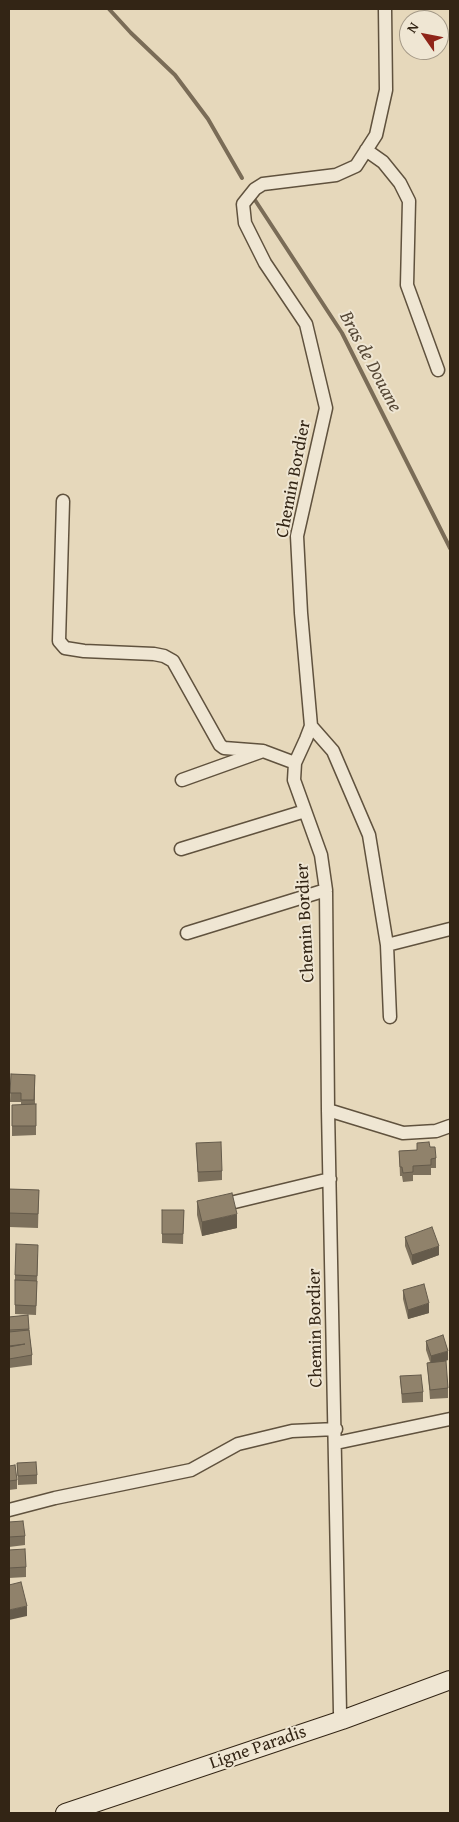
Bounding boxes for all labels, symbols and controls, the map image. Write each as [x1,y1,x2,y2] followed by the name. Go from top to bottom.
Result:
[399,10,449,60] north arrow
[401,18,423,37] text: N
[334,308,406,416] water label: Bras de Douane
[272,418,316,540] street label: Chemin Bordier
[292,863,320,983] street label: Chemin Bordier
[304,1268,328,1388] street label: Chemin Bordier
[207,1721,309,1775] street label: Ligne Paradis

